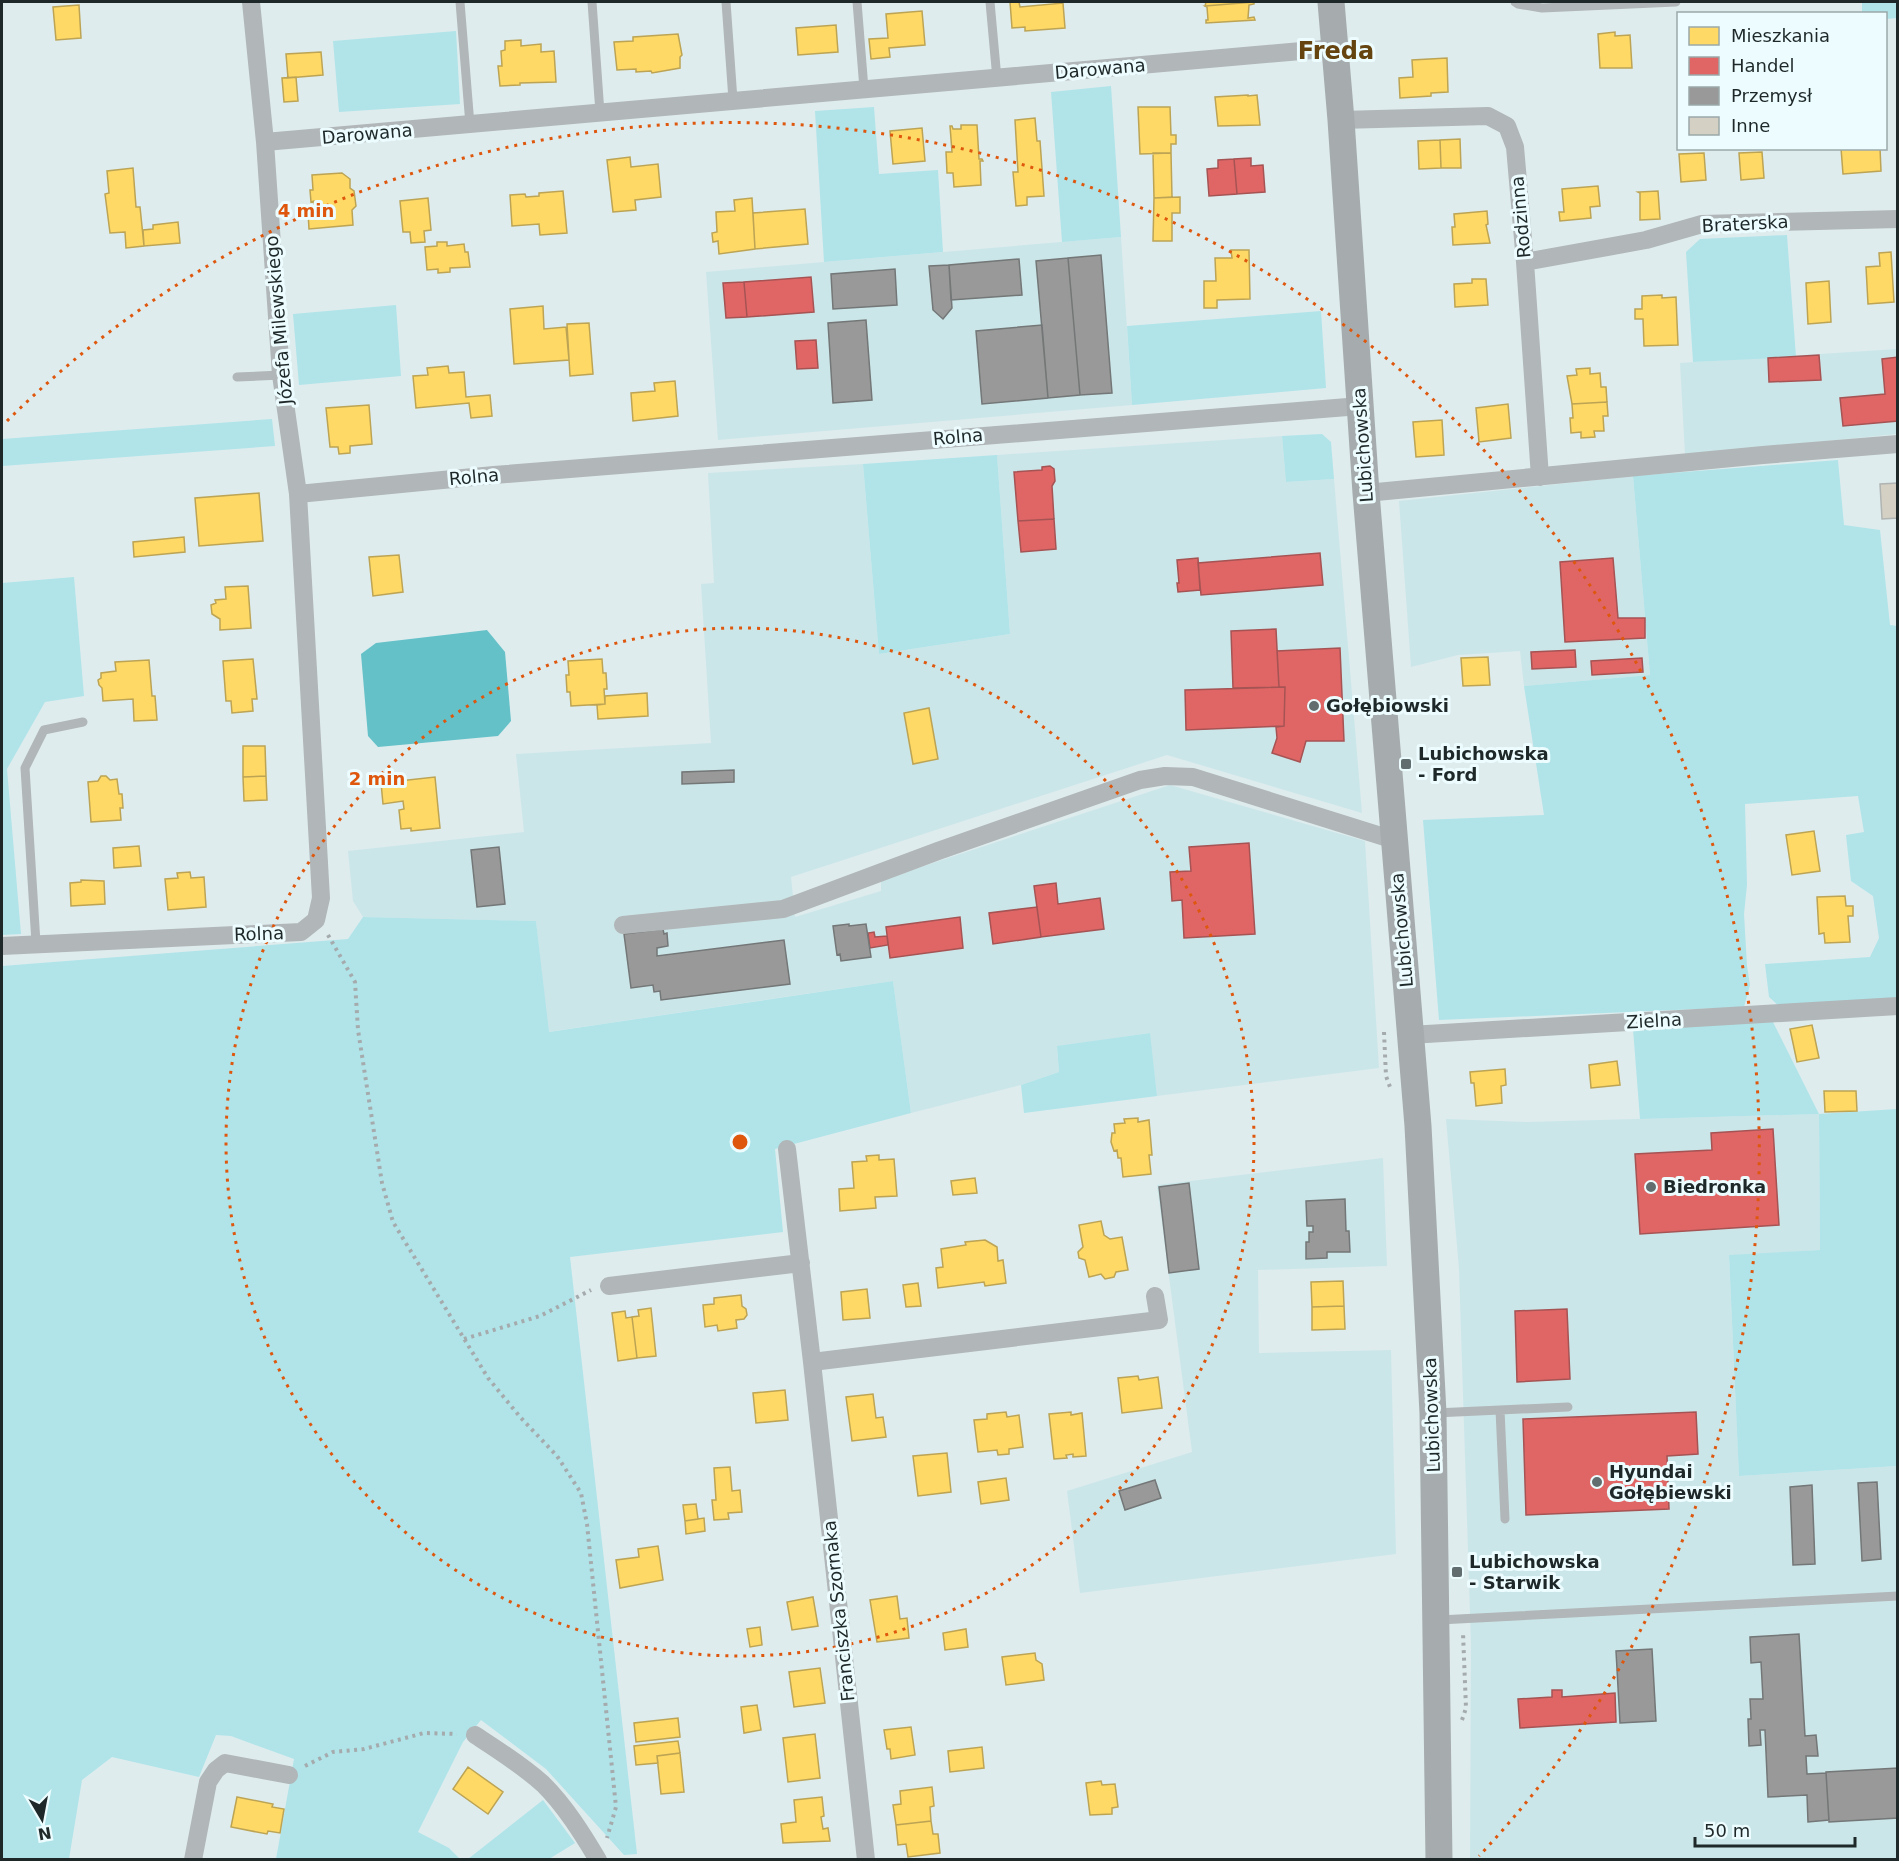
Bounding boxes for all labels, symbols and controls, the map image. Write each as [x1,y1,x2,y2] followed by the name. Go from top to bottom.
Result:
[1677,12,1887,150] legend
[1731,25,1830,46] text: Mieszkania
[1298,37,1374,65] district label: Freda
[1054,54,1146,83] street label: Darowana
[1731,55,1794,76] text: Handel
[1731,85,1813,106] text: Przemysł
[1731,115,1770,136] text: Inne
[321,119,413,148] street label: Darowana
[1506,175,1535,259] street label: Rodzinna
[278,200,334,221] text: 4 min
[1701,211,1789,236] street label: Braterska
[261,235,296,406] street label: Józefa Milewskiego
[1348,387,1377,503] street label: Lubichowska
[932,424,984,449] street label: Rolna
[448,464,500,489] street label: Rolna
[1326,695,1449,716] place label: Gołębiowski
[1307,699,1321,713] marker: Gołębiowski
[1418,743,1549,785] place label: Lubichowska - Ford
[1399,757,1413,771] marker: Lubichowska - Ford
[349,768,405,789] text: 2 min
[1386,872,1417,988] street label: Lubichowska
[234,922,284,945] street label: Rolna
[1626,1009,1682,1032] street label: Zielna
[730,1132,750,1152] centre of rings
[1663,1176,1766,1197] place label: Biedronka
[1644,1180,1658,1194] marker: Biedronka
[1419,1357,1444,1473] street label: Lubichowska
[1609,1461,1732,1503] place label: Hyundai Gołębiewski
[1590,1475,1604,1489] marker: Hyundai Gołębiewski
[819,1519,858,1703] street label: Franciszka Szornaka
[1469,1551,1600,1593] place label: Lubichowska - Starwik
[1450,1565,1464,1579] marker: Lubichowska - Starwik
[12,1789,72,1849] north arrow
[1695,1810,1856,1848] scale bar
[1704,1820,1750,1841] text: 50 m
[36,1823,53,1844] text: N

